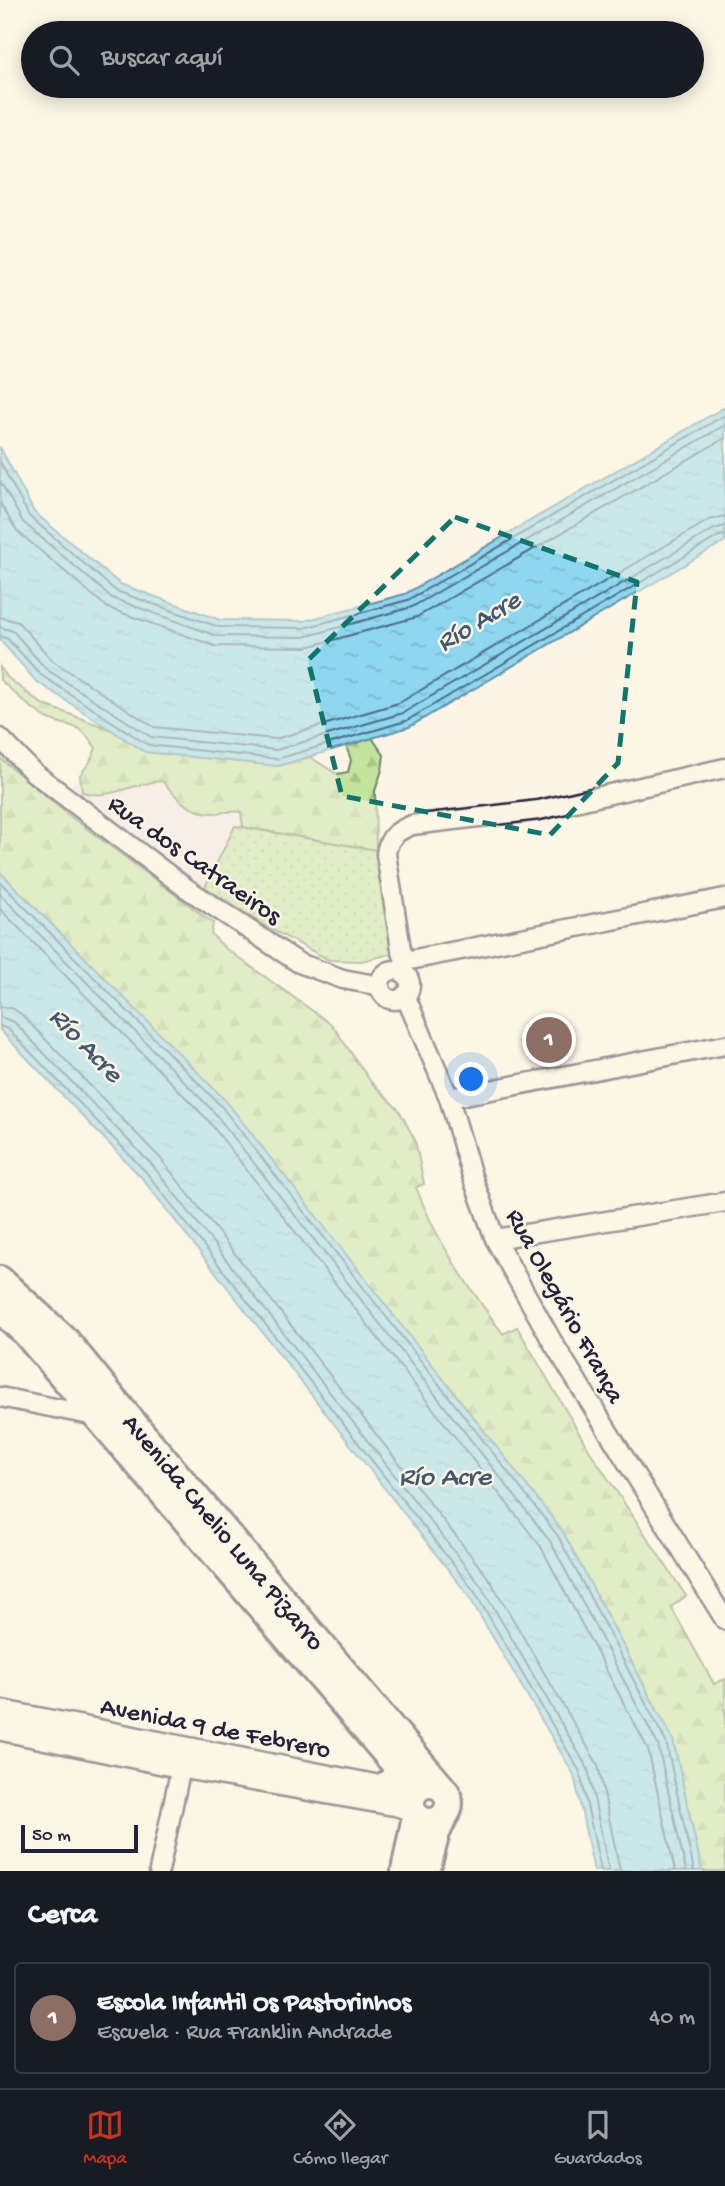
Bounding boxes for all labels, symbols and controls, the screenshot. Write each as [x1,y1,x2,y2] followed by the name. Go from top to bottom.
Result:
[21,21,704,98] search box
[45,41,83,79] icon: search
[101,44,223,75] text: Buscar aquí
[431,584,529,661] water label: Río Acre
[101,790,287,934] street label: Rua dos Catraeiros
[41,1001,130,1092] water label: Río Acre
[526,1014,572,1066] pin: 1
[454,1062,488,1096] your location
[497,1205,630,1411] street label: Rua Olegário França
[114,1409,330,1658] street label: Avenida Chelio Luna Pizarro
[399,1462,493,1495] water label: Río Acre
[97,1693,333,1768] street label: Avenida 9 de Febrero
[21,1822,138,1854] scale bar
[32,1825,71,1848] text: 50 m
[28,1899,97,1934] text: Cerca
[97,1989,411,2020] text: Escola Infantil Os Pastorinhos
[48,2005,58,2032] text: 1
[649,2005,695,2032] text: 40 m
[97,2020,392,2047] text: Escuela · Rua Franklin Andrade
[83,2106,127,2171] tab: Mapa
[293,2106,388,2171] tab: Cómo llegar
[554,2106,642,2171] tab: Guardados

